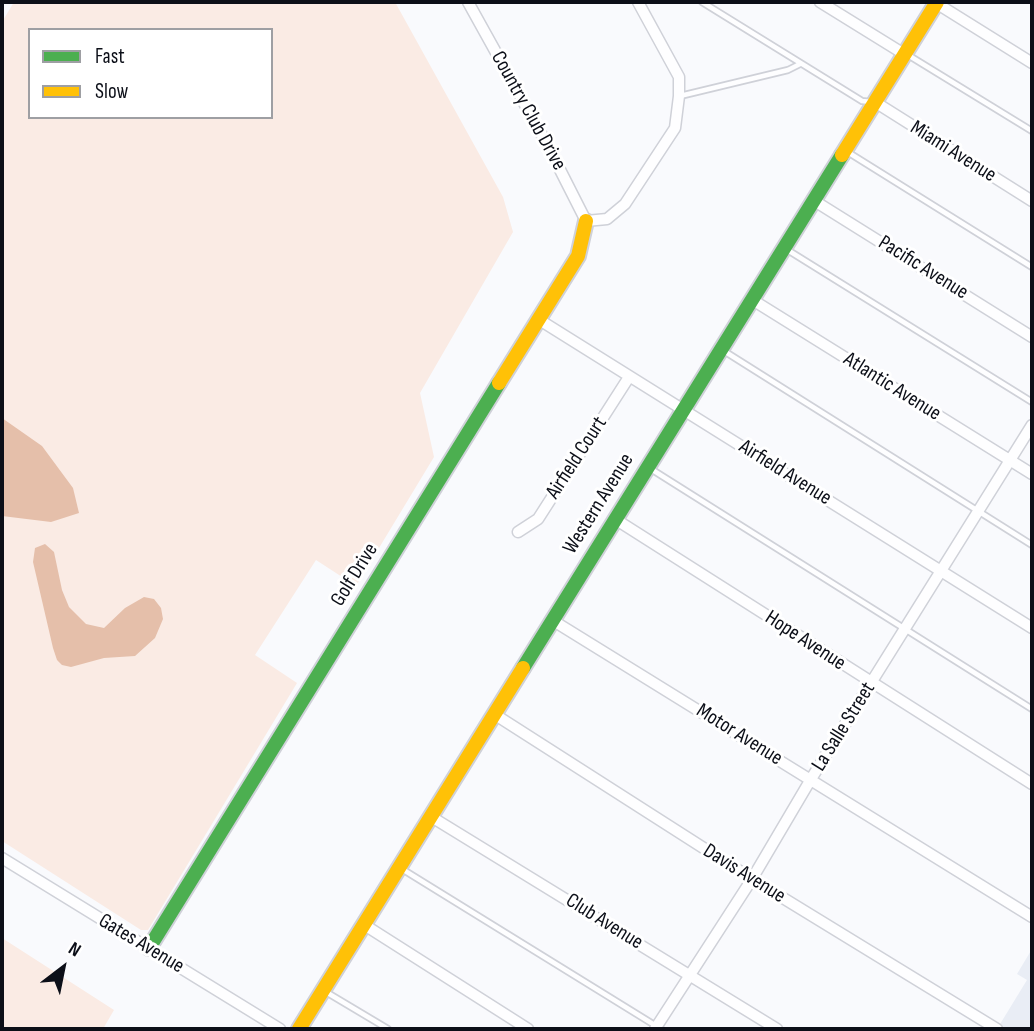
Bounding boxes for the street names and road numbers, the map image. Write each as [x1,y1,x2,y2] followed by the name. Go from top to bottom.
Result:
[485,47,571,175] street label: Country Club Drive
[905,116,1001,188] street label: Miami Avenue
[873,230,973,306] street label: Pacific Avenue
[839,347,945,427] street label: Atlantic Avenue
[541,412,613,504] street label: Airfield Court
[734,435,836,511] street label: Airfield Avenue
[558,449,640,559] street label: Western Avenue
[326,539,384,611] street label: Golf Drive
[760,606,850,676] street label: Hope Avenue
[807,678,881,776] street label: La Salle Street
[691,699,787,771] street label: Motor Avenue
[698,839,790,909] street label: Davis Avenue
[561,888,647,956] street label: Club Avenue
[94,909,188,979] street label: Gates Avenue

